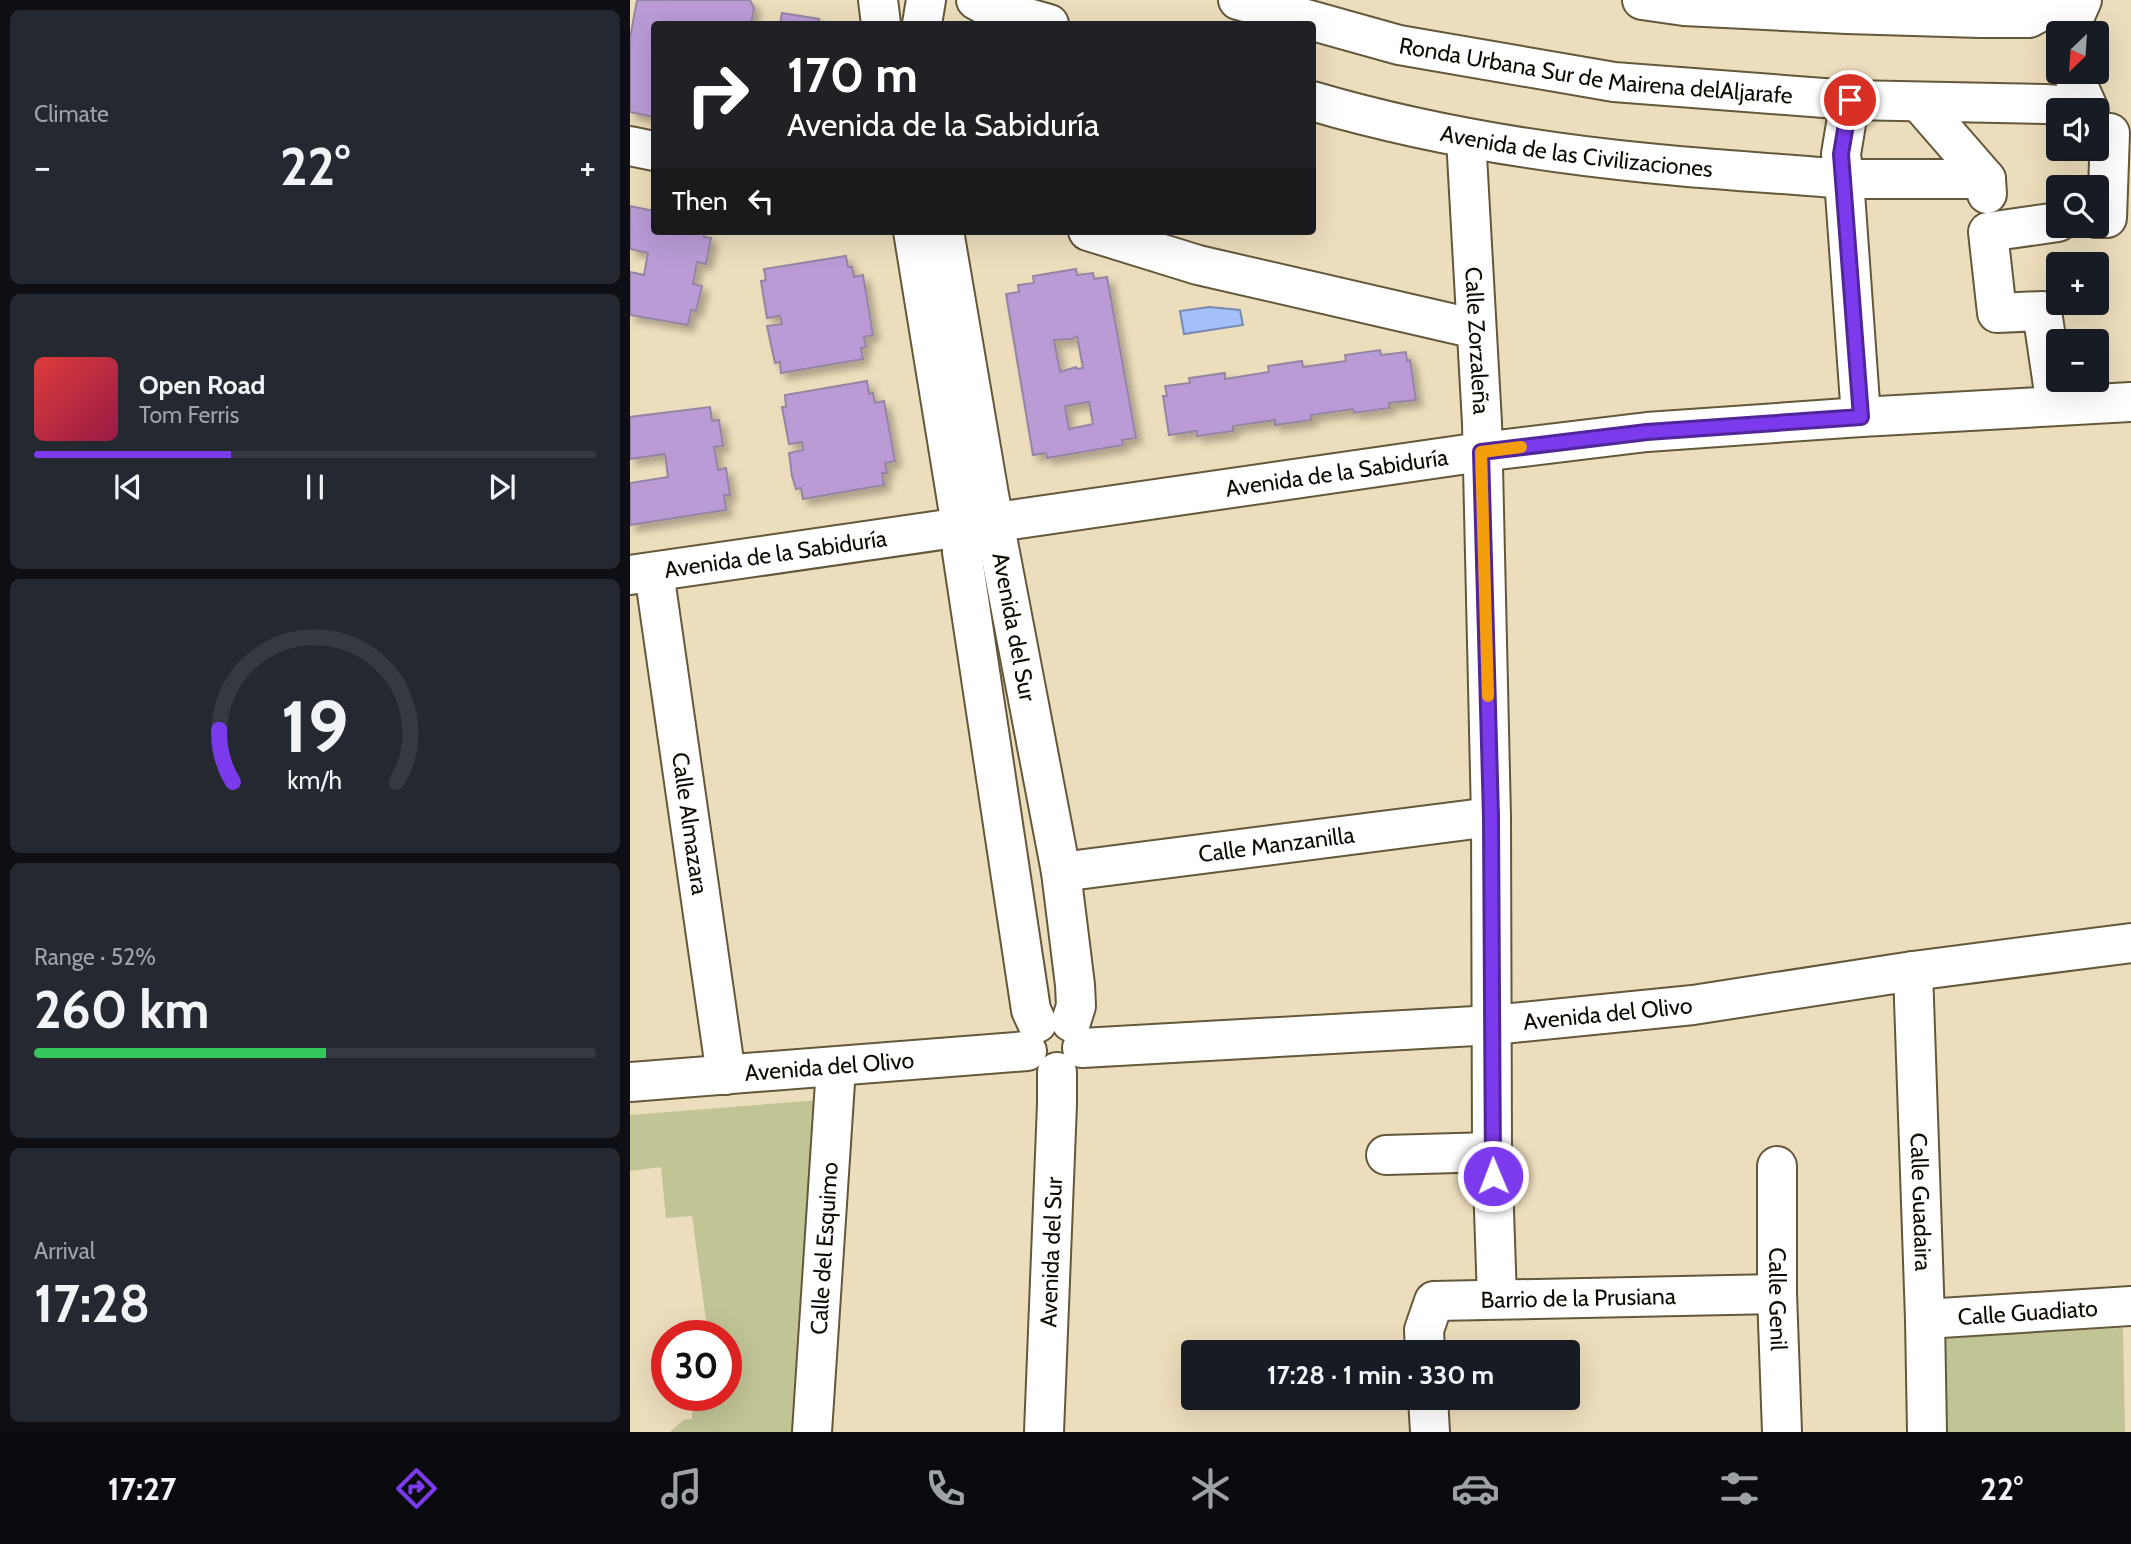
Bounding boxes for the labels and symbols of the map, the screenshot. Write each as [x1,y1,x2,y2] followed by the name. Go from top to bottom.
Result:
[2046,21,2109,84] north arrow
[1397,31,1794,110] street label: Ronda Urbana Sur de Mairena delAljarafe
[1820,70,1880,130] pin
[1438,119,1714,183] street label: Avenida de las Civilizaciones
[1459,266,1495,415] street label: Calle Zorzaleña
[1224,443,1450,503] street label: Avenida de la Sabiduría
[662,524,889,584] street label: Avenida de la Sabiduría
[986,550,1042,704] street label: Avenida del Sur
[666,750,714,897] street label: Calle Almazara
[1197,821,1356,868] street label: Calle Manzanilla
[1522,991,1694,1036] street label: Avenida del Olivo
[744,1046,915,1087] street label: Avenida del Olivo
[1905,1132,1937,1271] street label: Calle Guadaira
[1456,1139,1530,1213] position arrow
[804,1161,844,1336] street label: Calle del Esquimo
[1034,1176,1068,1328] street label: Avenida del Sur
[1763,1247,1793,1352] street label: Calle Genil
[1480,1282,1676,1314] street label: Barrio de la Prusiana
[1957,1294,2099,1331] street label: Calle Guadiato
[651,1320,742,1411] speed limit sign: 30

